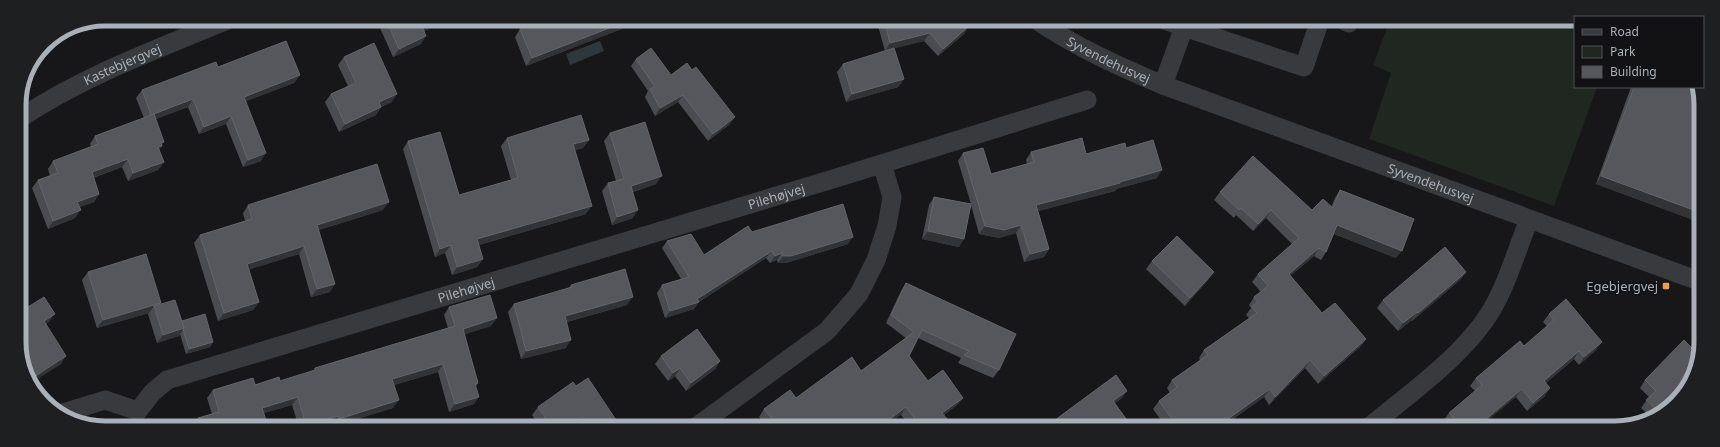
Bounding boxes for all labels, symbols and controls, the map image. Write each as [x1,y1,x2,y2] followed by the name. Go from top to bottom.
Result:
[1574,16,1704,88] legend
[1610,23,1639,40] text: Road
[1064,32,1153,88] street label: Syvendehusvej
[80,39,164,89] street label: Kastebjergvej
[1610,43,1636,60] text: Park
[1610,63,1657,80] text: Building
[1385,159,1476,207] street label: Syvendehusvej
[746,179,807,213] street label: Pilehøjvej
[435,273,497,307] street label: Pilehøjvej
[1586,277,1658,295] place label: Egebjergvej
[1661,281,1671,291] marker: Egebjergvej

